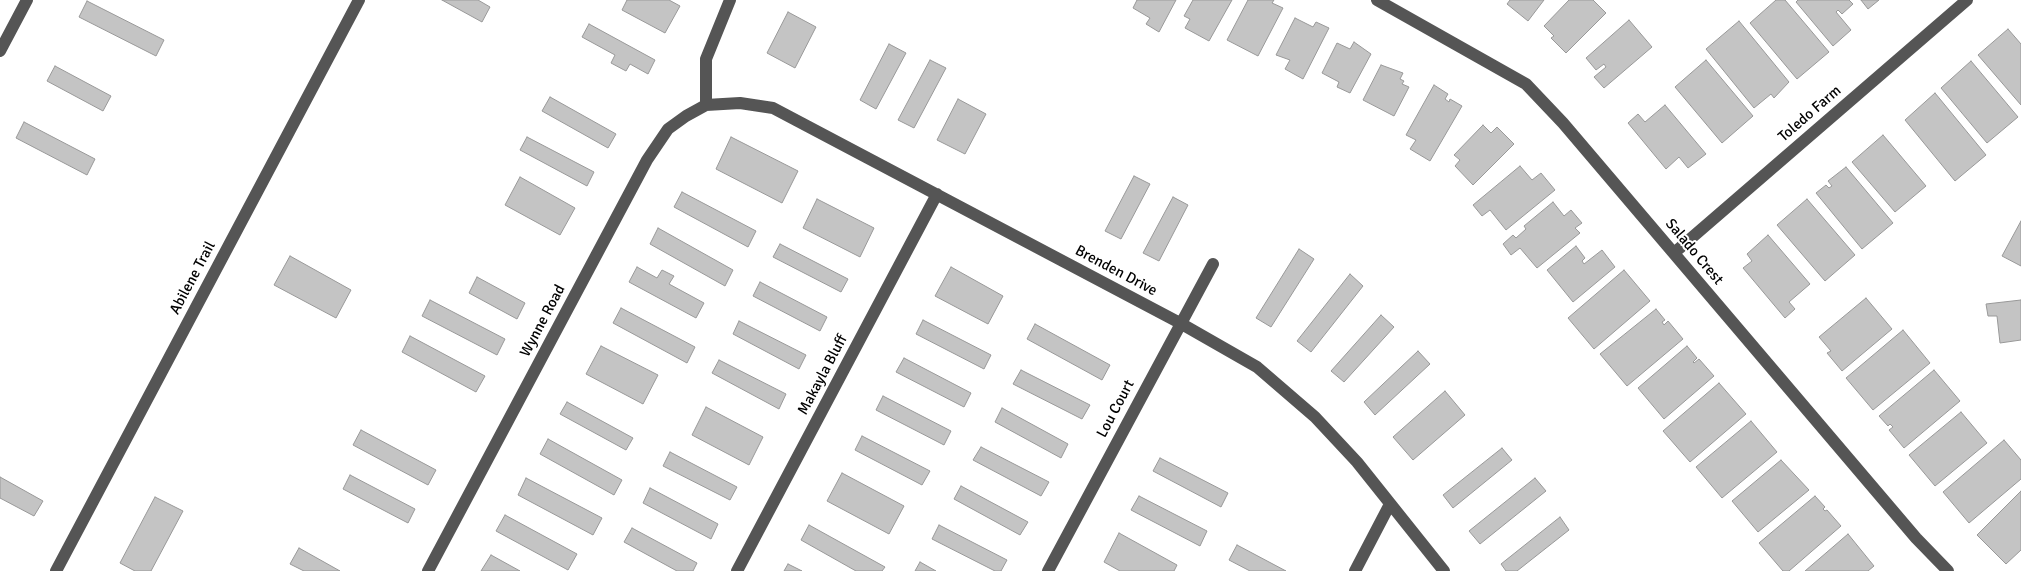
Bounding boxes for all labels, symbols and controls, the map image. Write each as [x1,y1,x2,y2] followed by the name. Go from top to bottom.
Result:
[1775,82,1845,146] street label: Toledo Farm
[1661,215,1727,289] street label: Salado Crest
[166,238,220,318] street label: Abilene Trail
[1072,242,1160,300] street label: Brenden Drive
[517,282,569,360] street label: Wynne Road
[794,332,852,418] street label: Makayla Bluff
[1093,377,1139,441] street label: Lou Court

